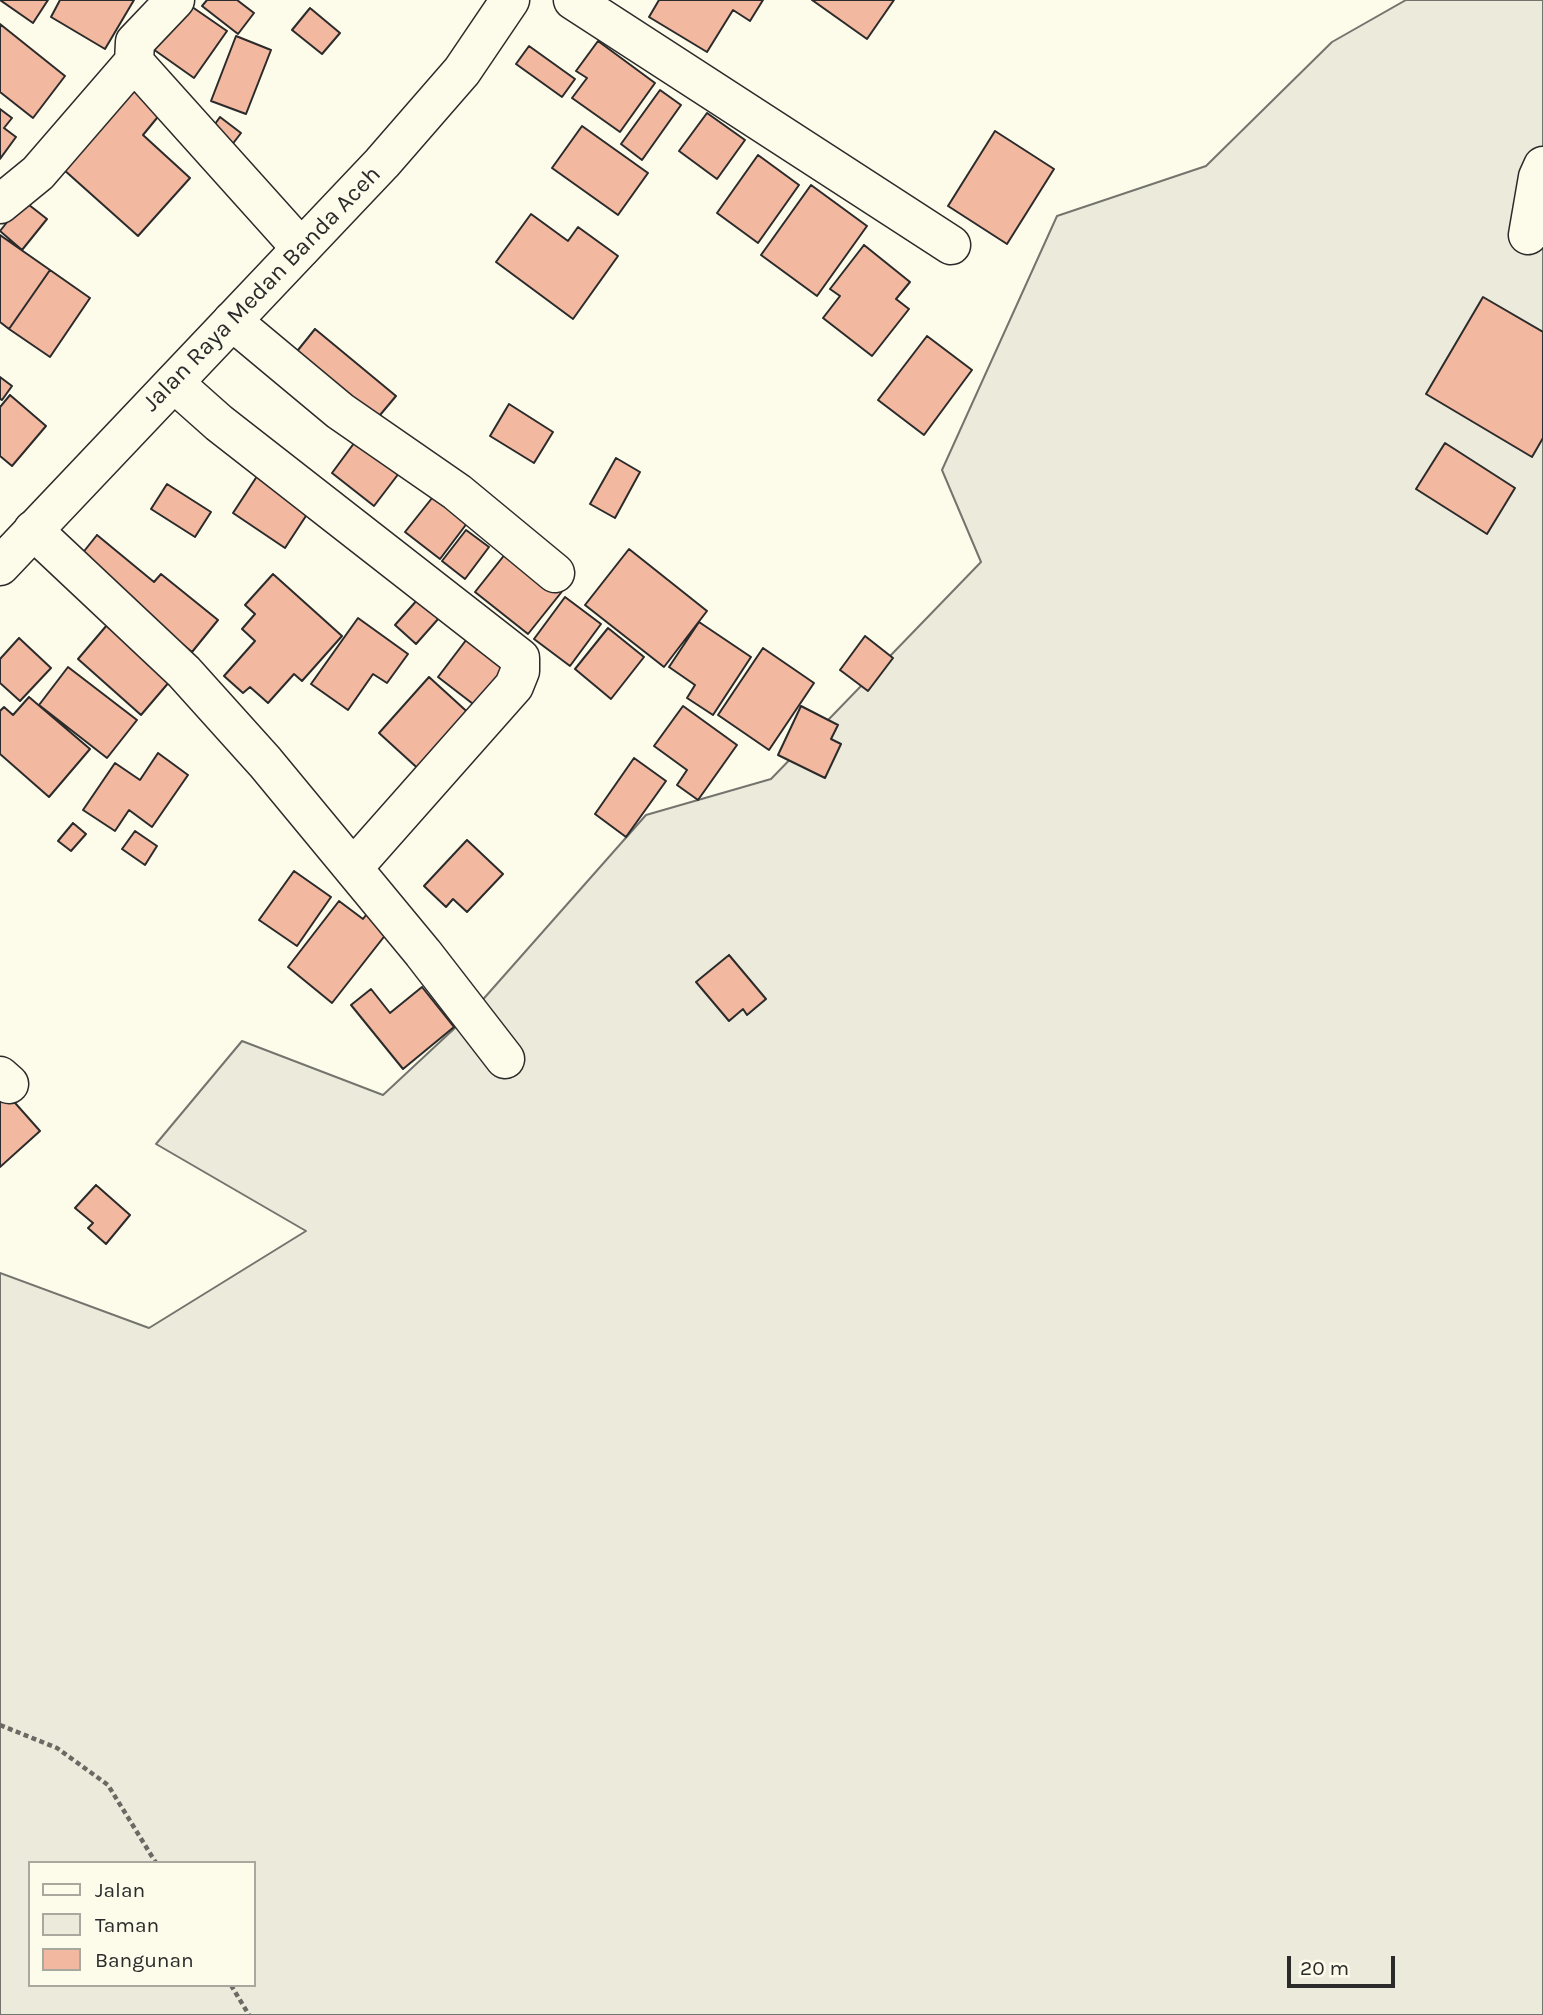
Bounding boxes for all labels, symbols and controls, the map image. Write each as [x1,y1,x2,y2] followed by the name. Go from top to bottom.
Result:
[137,160,387,418] street label: Jalan Raya Medan Banda Aceh
[28,1861,256,1987] legend
[95,1878,145,1902] text: Jalan
[95,1913,159,1937] text: Taman
[1291,1941,1400,1985] scale bar
[95,1948,194,1972] text: Bangunan
[1300,1956,1349,1980] text: 20 m

